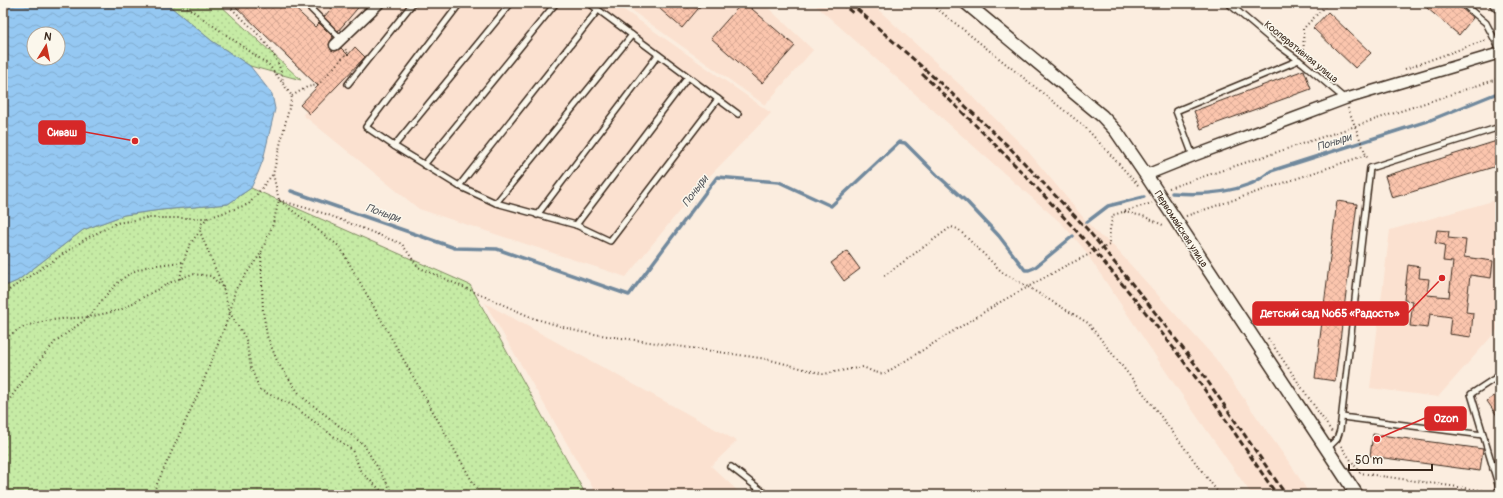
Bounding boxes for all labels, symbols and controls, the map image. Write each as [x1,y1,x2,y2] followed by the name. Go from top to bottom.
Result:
[1262,18,1341,86] street label: Кооперативная улица
[26,26,66,66] north arrow
[43,30,53,44] text: N
[39,121,85,144] callout: Сиваш
[47,126,77,139] text: Сиваш
[1315,130,1354,154] water label: Поныри
[679,172,711,209] water label: Поныри
[1152,189,1210,270] street label: Первомайская улица
[364,201,403,225] water label: Поныри
[1253,302,1408,325] callout: Детский сад №65 «Радость»
[1259,307,1400,320] text: Детский сад №65 «Радость»
[1425,407,1466,430] callout: Ozon
[1434,412,1458,425] text: Ozon
[1349,446,1432,472] scale bar
[1355,453,1383,468] text: 50 m

